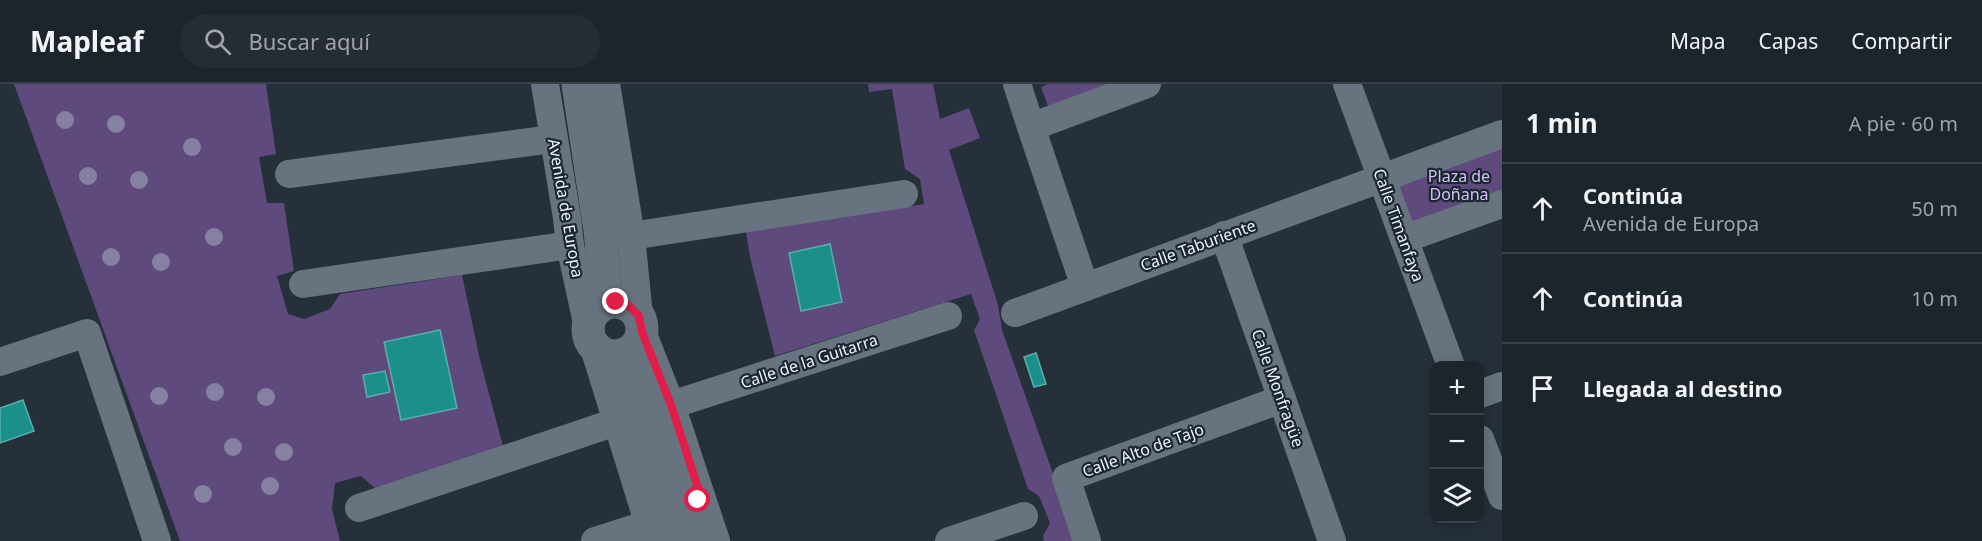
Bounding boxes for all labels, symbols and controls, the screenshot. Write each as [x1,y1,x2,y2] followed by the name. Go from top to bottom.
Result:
[180,14,600,68] search box
[30,22,144,60] text: Mapleaf
[201,25,234,58] icon: search
[249,26,370,56] text: Buscar aquí
[1670,27,1726,55] text: Mapa
[1759,27,1818,55] text: Capas
[1851,27,1952,55] text: Compartir
[1526,105,1598,141] text: 1 min
[1849,110,1958,137] text: A pie · 60 m
[543,137,589,279] street label: Avenida de Europa
[1368,165,1430,285] street label: Calle Timanfaya
[1428,165,1490,205] park label: Plaza de Doñana
[1583,180,1683,210] text: Continúa
[1526,192,1559,225] icon: ahead
[1911,195,1958,222] text: 50 m
[1583,210,1759,237] text: Avenida de Europa
[1137,214,1259,276] street label: Calle Taburiente
[1526,282,1559,315] icon: ahead
[1583,283,1683,313] text: Continúa
[1911,285,1958,312] text: 10 m
[602,288,628,314] route end
[1246,326,1310,450] street label: Calle Monfragüe
[738,328,880,394] street label: Calle de la Guitarra
[1430,361,1484,523] map controls
[1430,361,1484,415] button: +
[1526,372,1559,405] icon: arrive
[1583,373,1783,403] text: Llegada al destino
[1430,415,1484,469] button: −
[1079,418,1207,482] street label: Calle Alto de Tajo
[1430,469,1484,523] button: layers
[684,486,710,512] route start

